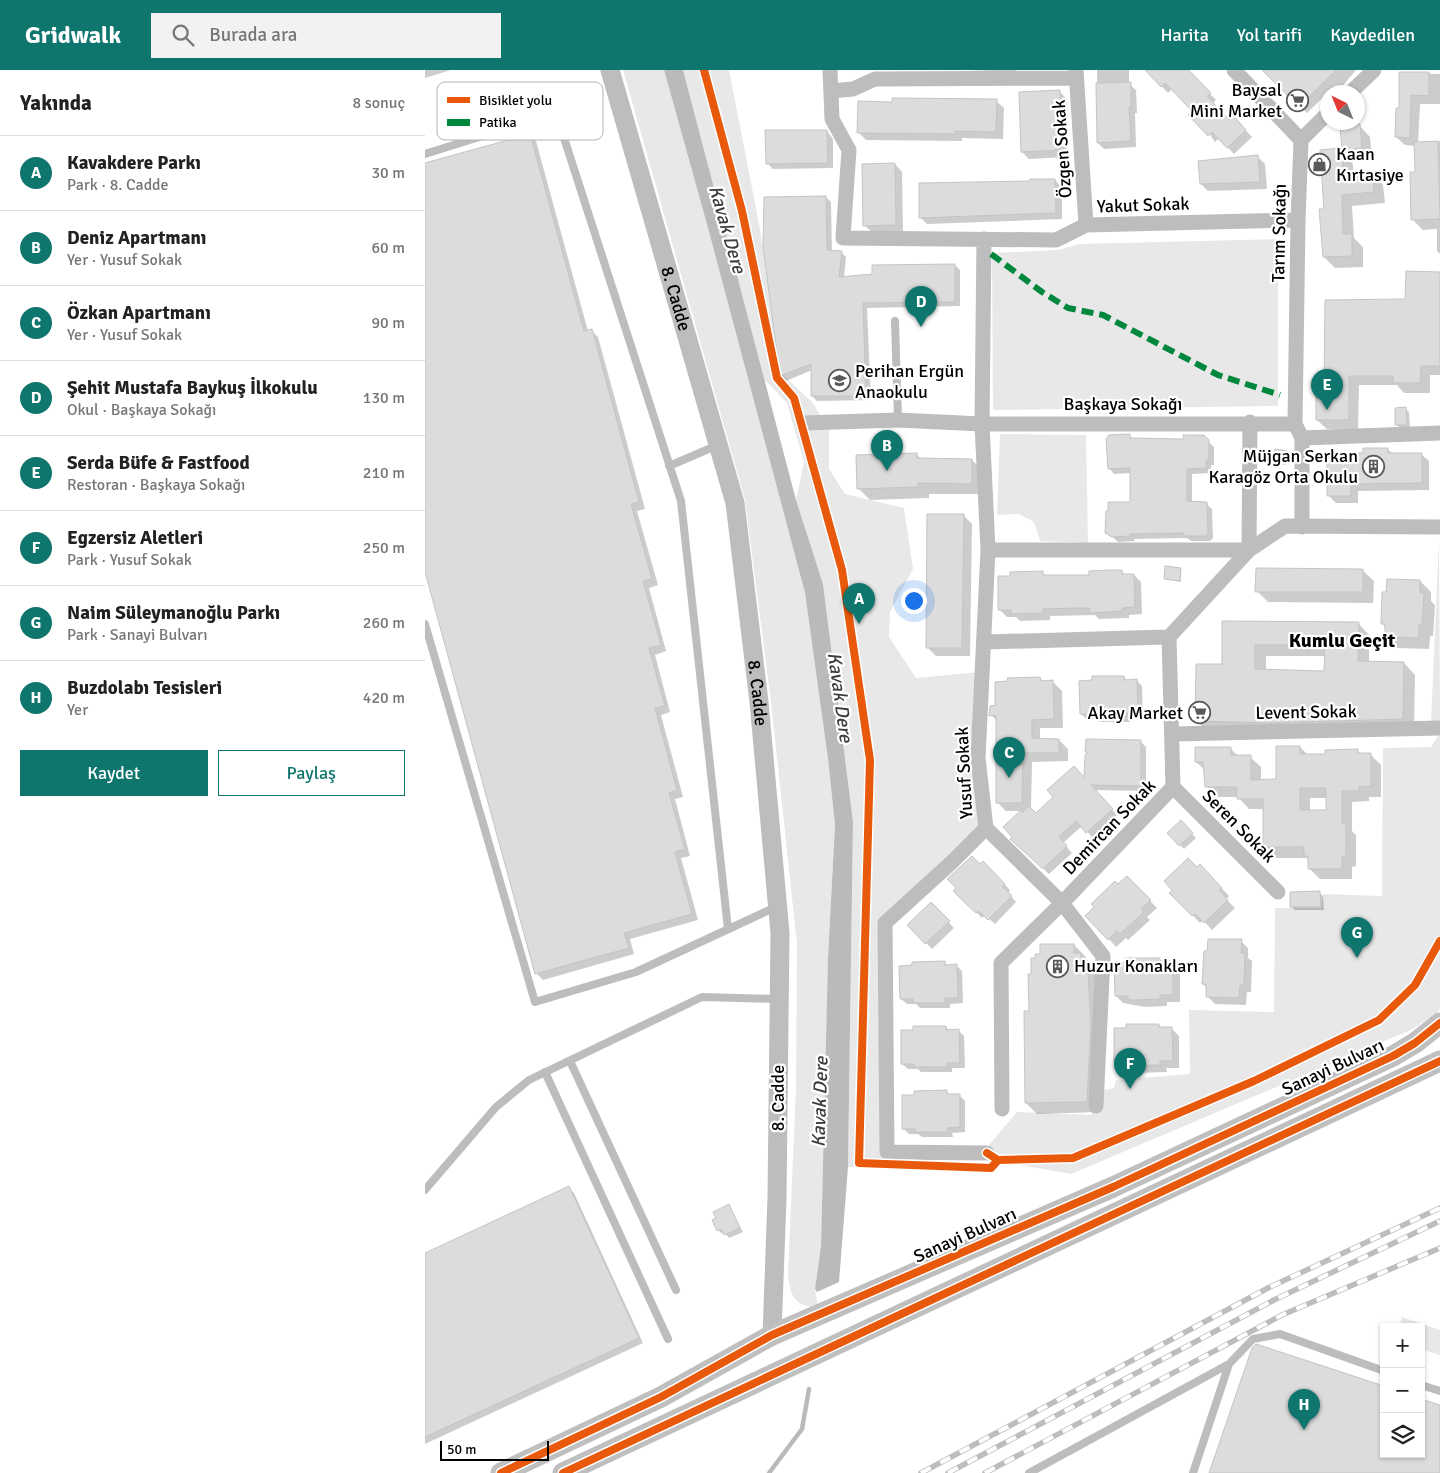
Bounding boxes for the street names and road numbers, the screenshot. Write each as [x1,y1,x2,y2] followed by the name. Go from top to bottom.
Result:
[1048,99,1076,199] street label: Özgen Sokak
[1267,184,1291,282] street label: Tarım Sokağı
[1096,192,1190,218] street label: Yakut Sokak
[656,264,696,334] street label: 8. Cadde
[1064,393,1182,415] street label: Başkaya Sokağı
[743,659,772,727] street label: 8. Cadde
[1255,700,1357,724] street label: Levent Sokak
[951,726,977,820] street label: Yusuf Sokak
[1058,775,1160,879] street label: Demircan Sokak
[1198,785,1280,867] street label: Seren Sokak
[1278,1034,1388,1100] street label: Sanayi Bulvarı
[767,1065,789,1131] street label: 8. Cadde
[910,1203,1020,1267] street label: Sanayi Bulvarı

